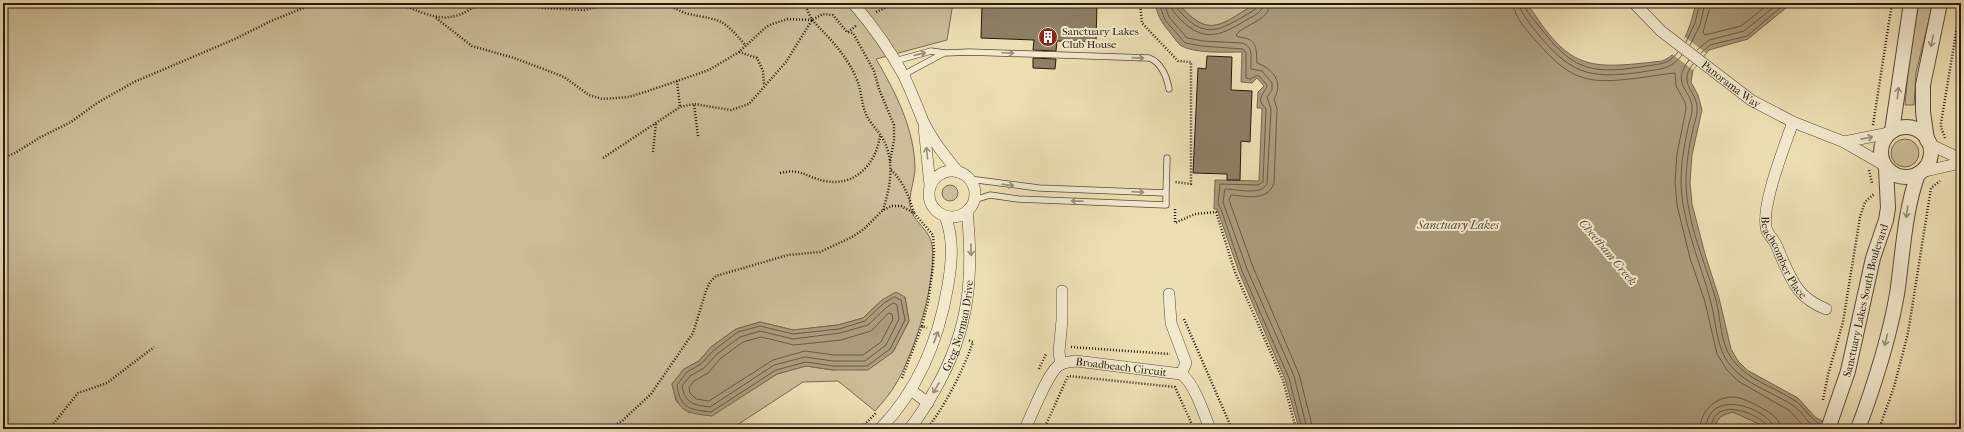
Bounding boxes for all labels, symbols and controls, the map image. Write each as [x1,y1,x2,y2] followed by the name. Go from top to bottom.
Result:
[1062,25,1139,51] place label: Sanctuary Lakes Club House
[1037,26,1059,48] building icon: Sanctuary Lakes Club House
[1927,34,1935,47] one-way arrow
[913,50,926,57] one-way arrow
[1001,50,1014,57] one-way arrow
[1131,54,1144,62] one-way arrow
[1699,58,1764,111] street label: Panorama Way
[1894,87,1902,100] one-way arrow
[1860,134,1873,142] one-way arrow
[924,147,931,160] one-way arrow
[1001,181,1014,189] one-way arrow
[1131,188,1144,195] one-way arrow
[1071,198,1084,205] one-way arrow
[1904,205,1911,218] one-way arrow
[1576,216,1640,288] water label: Cheetham Creek
[1759,216,1810,302] street label: Beachcomber Place
[1416,218,1499,232] water label: Sanctuary Lakes
[1840,221,1891,379] street label: Sanctuary Lakes South Boulevard
[967,243,974,256] one-way arrow
[939,279,976,373] street label: Greg Norman Drive
[933,331,941,343] one-way arrow
[1881,333,1889,346] one-way arrow
[1075,355,1168,379] street label: Broadbeach Circuit
[932,382,940,394] one-way arrow

